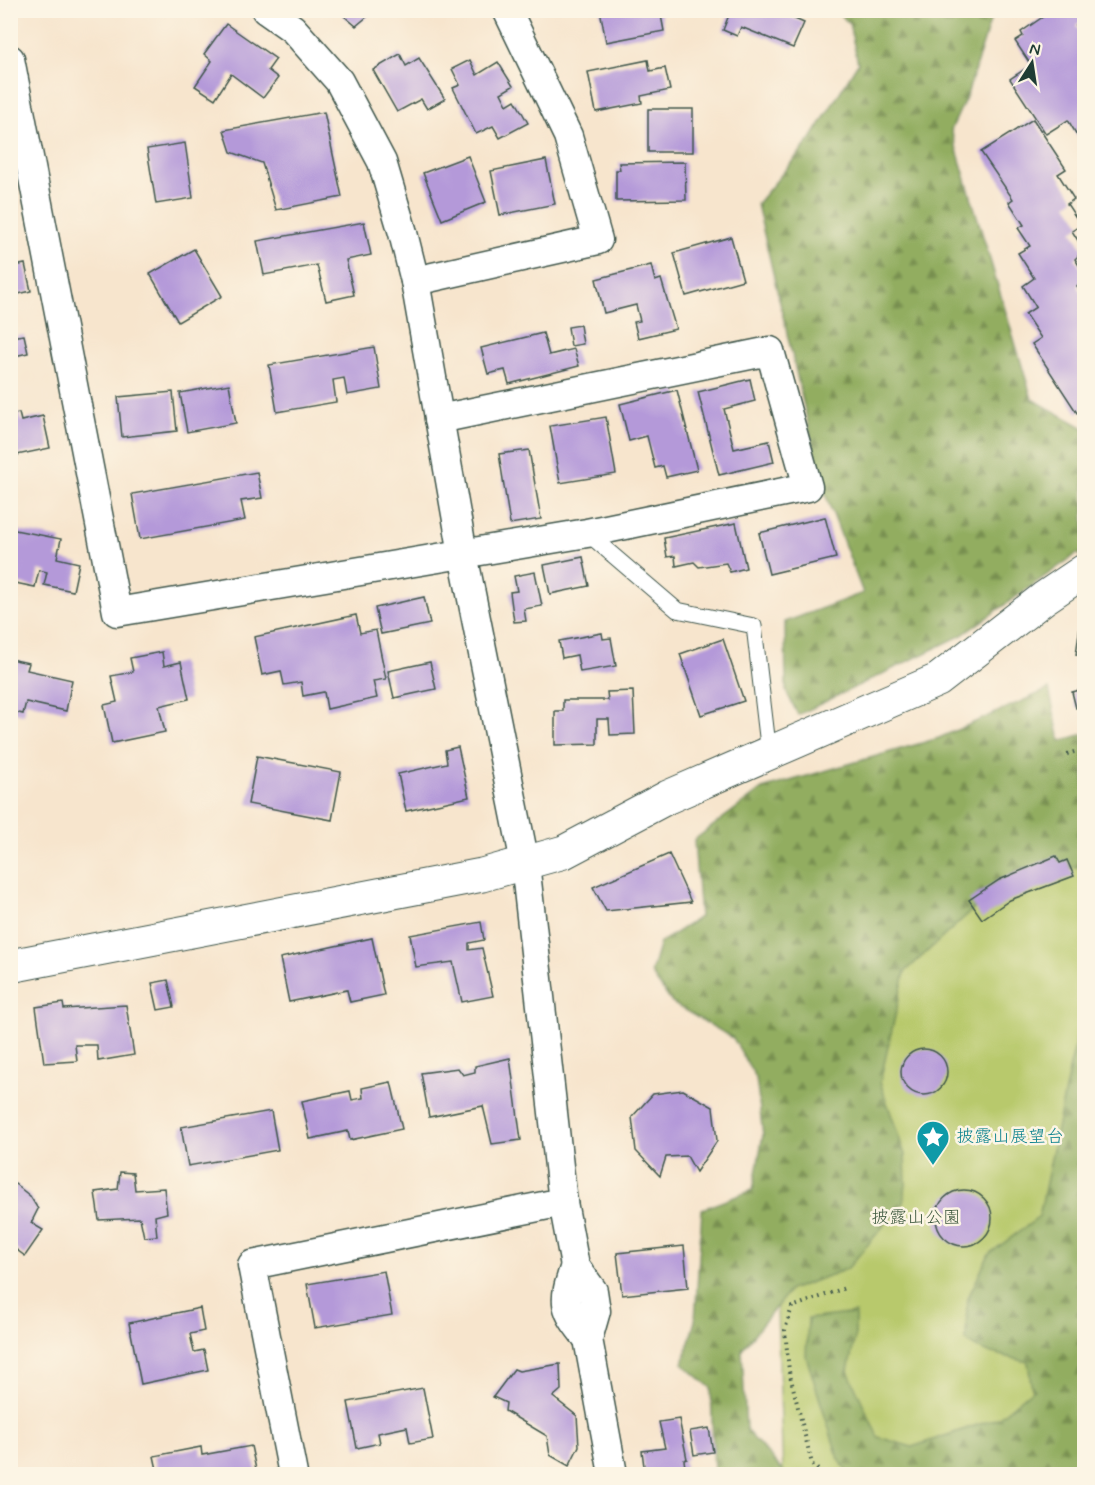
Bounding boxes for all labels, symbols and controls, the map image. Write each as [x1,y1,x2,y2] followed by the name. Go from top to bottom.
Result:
[1002,33,1062,93] north arrow
[1027,38,1042,61] text: N
[915,1119,951,1166] place icon: 披露山展望台
[956,1125,1064,1149] place label: 披露山展望台
[871,1206,961,1230] park label: 披露山公園

